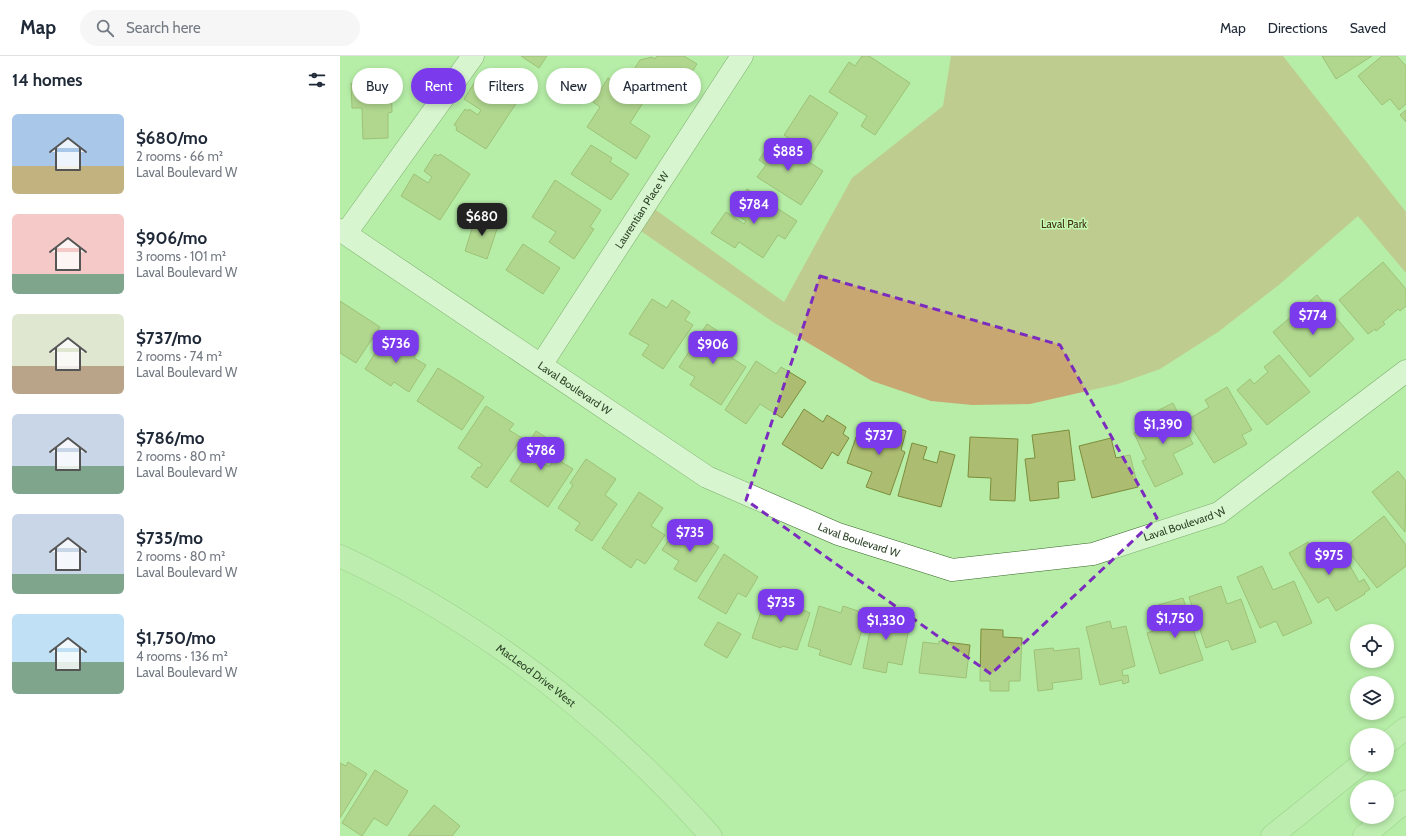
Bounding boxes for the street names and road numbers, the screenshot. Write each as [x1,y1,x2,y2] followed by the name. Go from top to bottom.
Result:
[612,168,672,251] street label: Laurentian Place W
[535,358,615,418] street label: Laval Boulevard W
[1142,503,1229,544] street label: Laval Boulevard W
[816,519,902,560] street label: Laval Boulevard W
[494,641,579,710] street label: MacLeod Drive West

